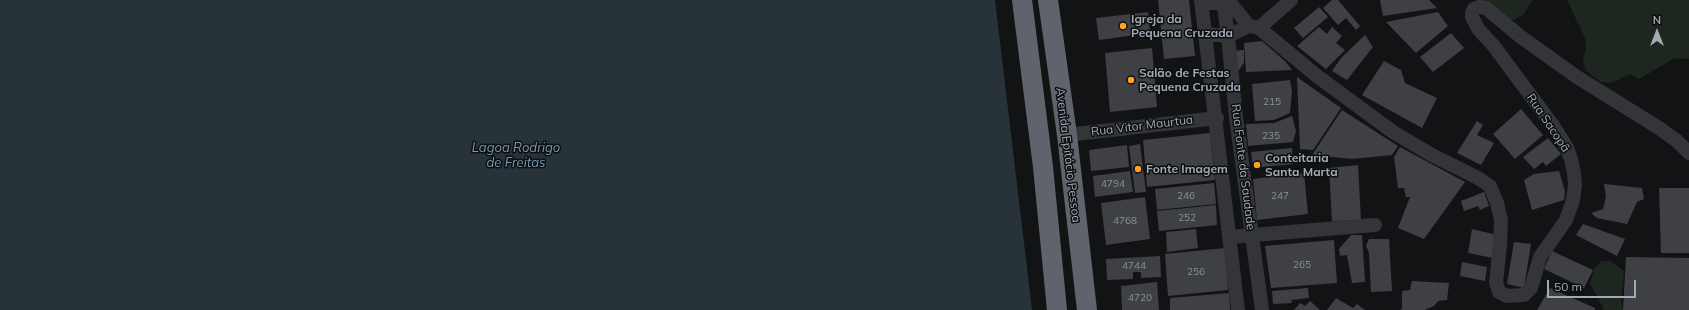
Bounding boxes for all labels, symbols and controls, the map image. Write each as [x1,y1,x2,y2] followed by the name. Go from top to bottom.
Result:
[1131,12,1233,40] place label: Igreja da Pequena Cruzada
[1637,12,1677,52] north arrow
[1653,13,1661,27] text: N
[1118,21,1128,31] marker: Igreja da Pequena Cruzada
[1139,66,1241,94] place label: Salão de Festas Pequena Cruzada
[1126,75,1136,85] marker: Salão de Festas Pequena Cruzada
[1053,87,1083,223] street label: Avenida Epitácio Pessoa
[1523,91,1573,155] street label: Rua Sacopã
[1263,96,1281,108] house number: 215
[1228,103,1258,231] street label: Rua Fonte da Saudade
[1090,113,1194,139] street label: Rua Vitor Maurtua
[1262,130,1280,142] house number: 235
[472,140,560,171] water label: Lagoa Rodrigo de Freitas
[1265,151,1338,179] place label: Conteitaria Santa Marta
[1252,160,1262,170] marker: Conteitaria Santa Marta
[1146,162,1228,176] place label: Fonte Imagem
[1133,164,1143,174] marker: Fonte Imagem
[1101,178,1125,190] house number: 4794
[1177,190,1195,202] house number: 246
[1271,190,1289,202] house number: 247
[1178,212,1196,224] house number: 252
[1113,215,1137,227] house number: 4768
[1293,259,1311,271] house number: 265
[1122,260,1146,272] house number: 4744
[1187,266,1205,278] house number: 256
[1549,272,1638,298] scale bar
[1554,279,1582,294] text: 50 m
[1128,292,1152,304] house number: 4720

